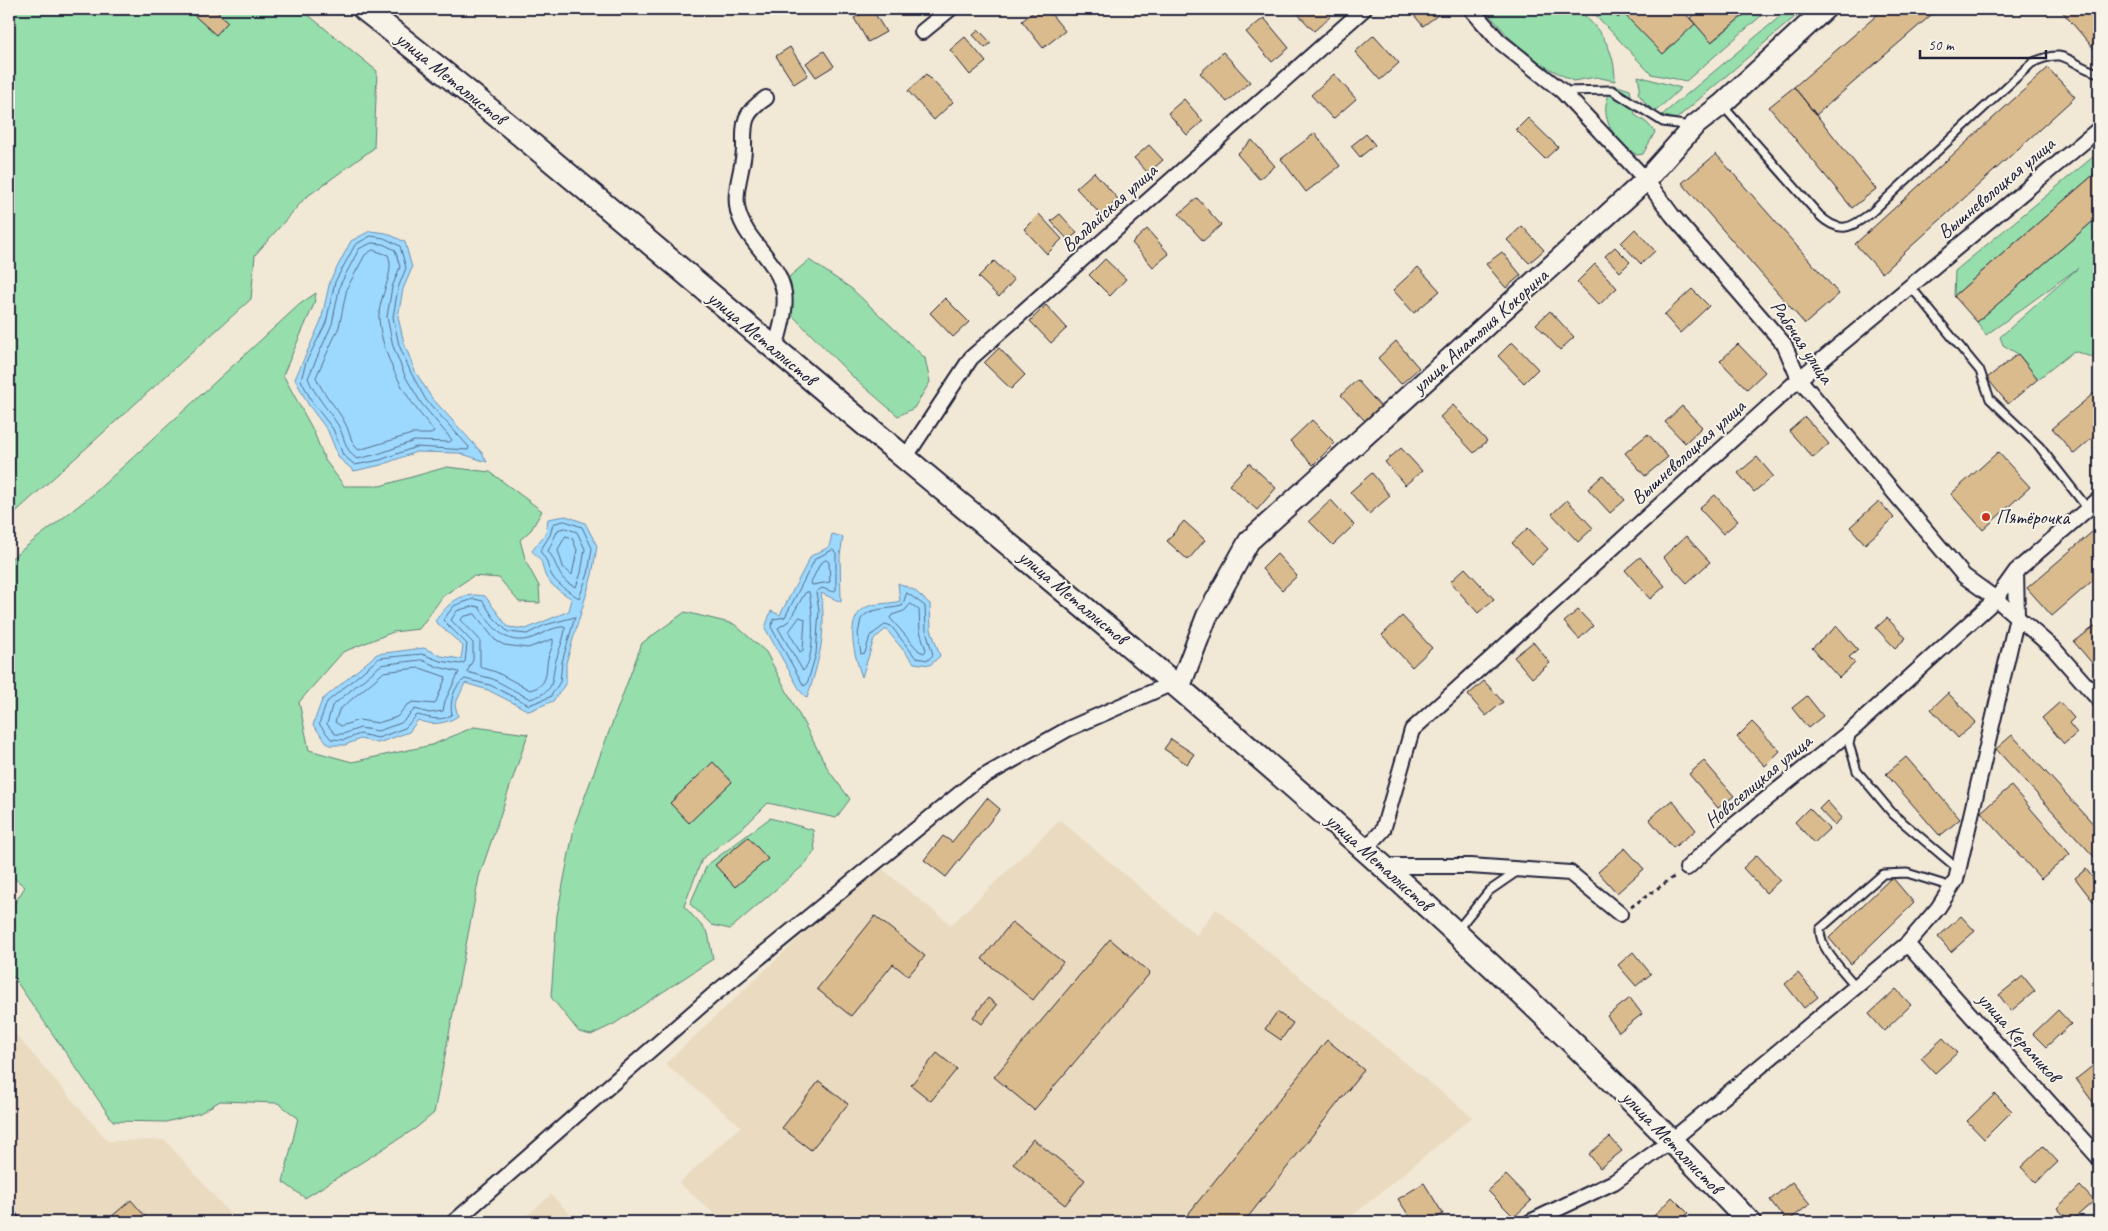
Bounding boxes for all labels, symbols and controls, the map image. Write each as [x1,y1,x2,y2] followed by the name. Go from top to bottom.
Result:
[390,25,514,132] street label: улица Металлистов
[1920,28,2047,60] scale bar
[1928,36,1955,55] text: 50 m
[1932,130,2061,244] street label: Вышневолоцкая улица
[1056,157,1164,258] street label: Валдайская улица
[1406,262,1555,399] street label: улица Анатолия Кокорина
[702,285,824,393] street label: улица Металлистов
[1765,295,1840,390] street label: Рабочая улица
[1626,393,1752,510] street label: Вышневолоцкая улица
[1996,505,2071,530] place label: Пятёрочка
[1980,511,1992,523] marker: Пятёрочка
[1013,544,1135,652] street label: улица Металлистов
[1699,728,1818,833] street label: Новоселицкая улица
[1320,807,1440,918] street label: улица Металлистов
[1971,986,2069,1090] street label: улица Керамиков
[1616,1084,1730,1201] street label: улица Металлистов

